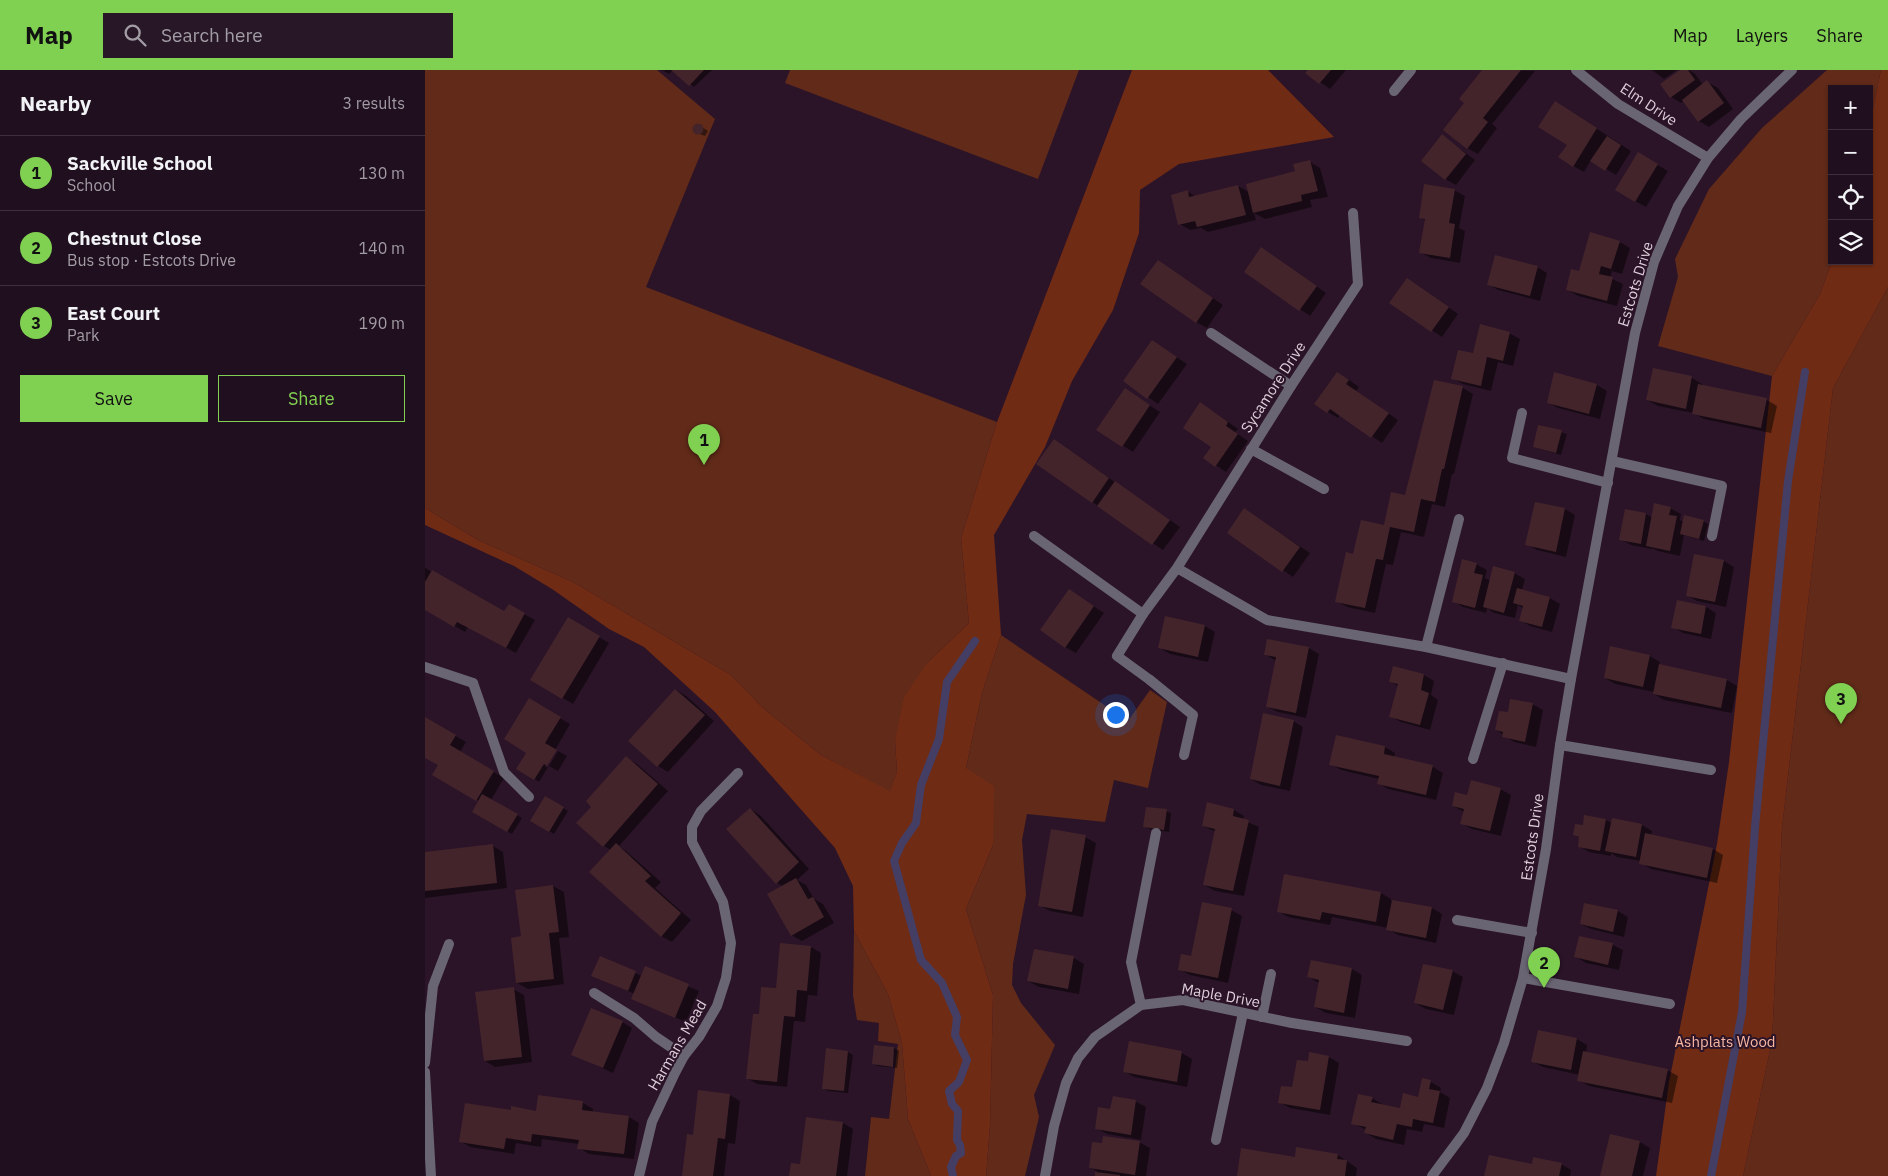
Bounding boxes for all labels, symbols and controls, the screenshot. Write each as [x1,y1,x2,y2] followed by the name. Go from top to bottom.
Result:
[103,13,453,58] search box
[25,19,73,51] text: Map
[121,21,149,49] icon: search
[161,23,263,47] text: Search here
[1673,24,1708,47] text: Map
[1736,24,1788,47] text: Layers
[1816,24,1863,47] text: Share
[1617,79,1681,129] street label: Elm Drive
[1828,85,1873,265] map controls
[1828,85,1873,130] button: +
[20,89,91,117] text: Nearby
[342,93,405,113] text: 3 results
[1828,130,1873,175] button: −
[67,151,213,175] text: Sackville School
[31,163,41,183] text: 1
[358,163,405,183] text: 130 m
[67,175,116,195] text: School
[1828,175,1873,220] button: locate
[1828,220,1873,265] button: layers
[67,226,202,250] text: Chestnut Close
[31,238,41,258] text: 2
[358,238,405,258] text: 140 m
[1613,239,1657,329] street label: Estcots Drive
[67,250,236,270] text: Bus stop · Estcots Drive
[67,301,160,325] text: East Court
[31,313,41,333] text: 3
[358,313,405,333] text: 190 m
[67,325,99,345] text: Park
[1236,338,1310,436] street label: Sycamore Drive
[20,375,208,422] button: Save
[218,375,405,422] button: Share
[688,424,720,465] pin: 1
[1825,683,1857,724] pin: 3
[1103,702,1129,728] your location
[1516,792,1548,882] street label: Estcots Drive
[1528,947,1560,988] pin: 2
[1180,979,1262,1011] street label: Maple Drive
[643,996,711,1094] street label: Harmans Mead
[1675,1032,1775,1051] park label: Ashplats Wood

